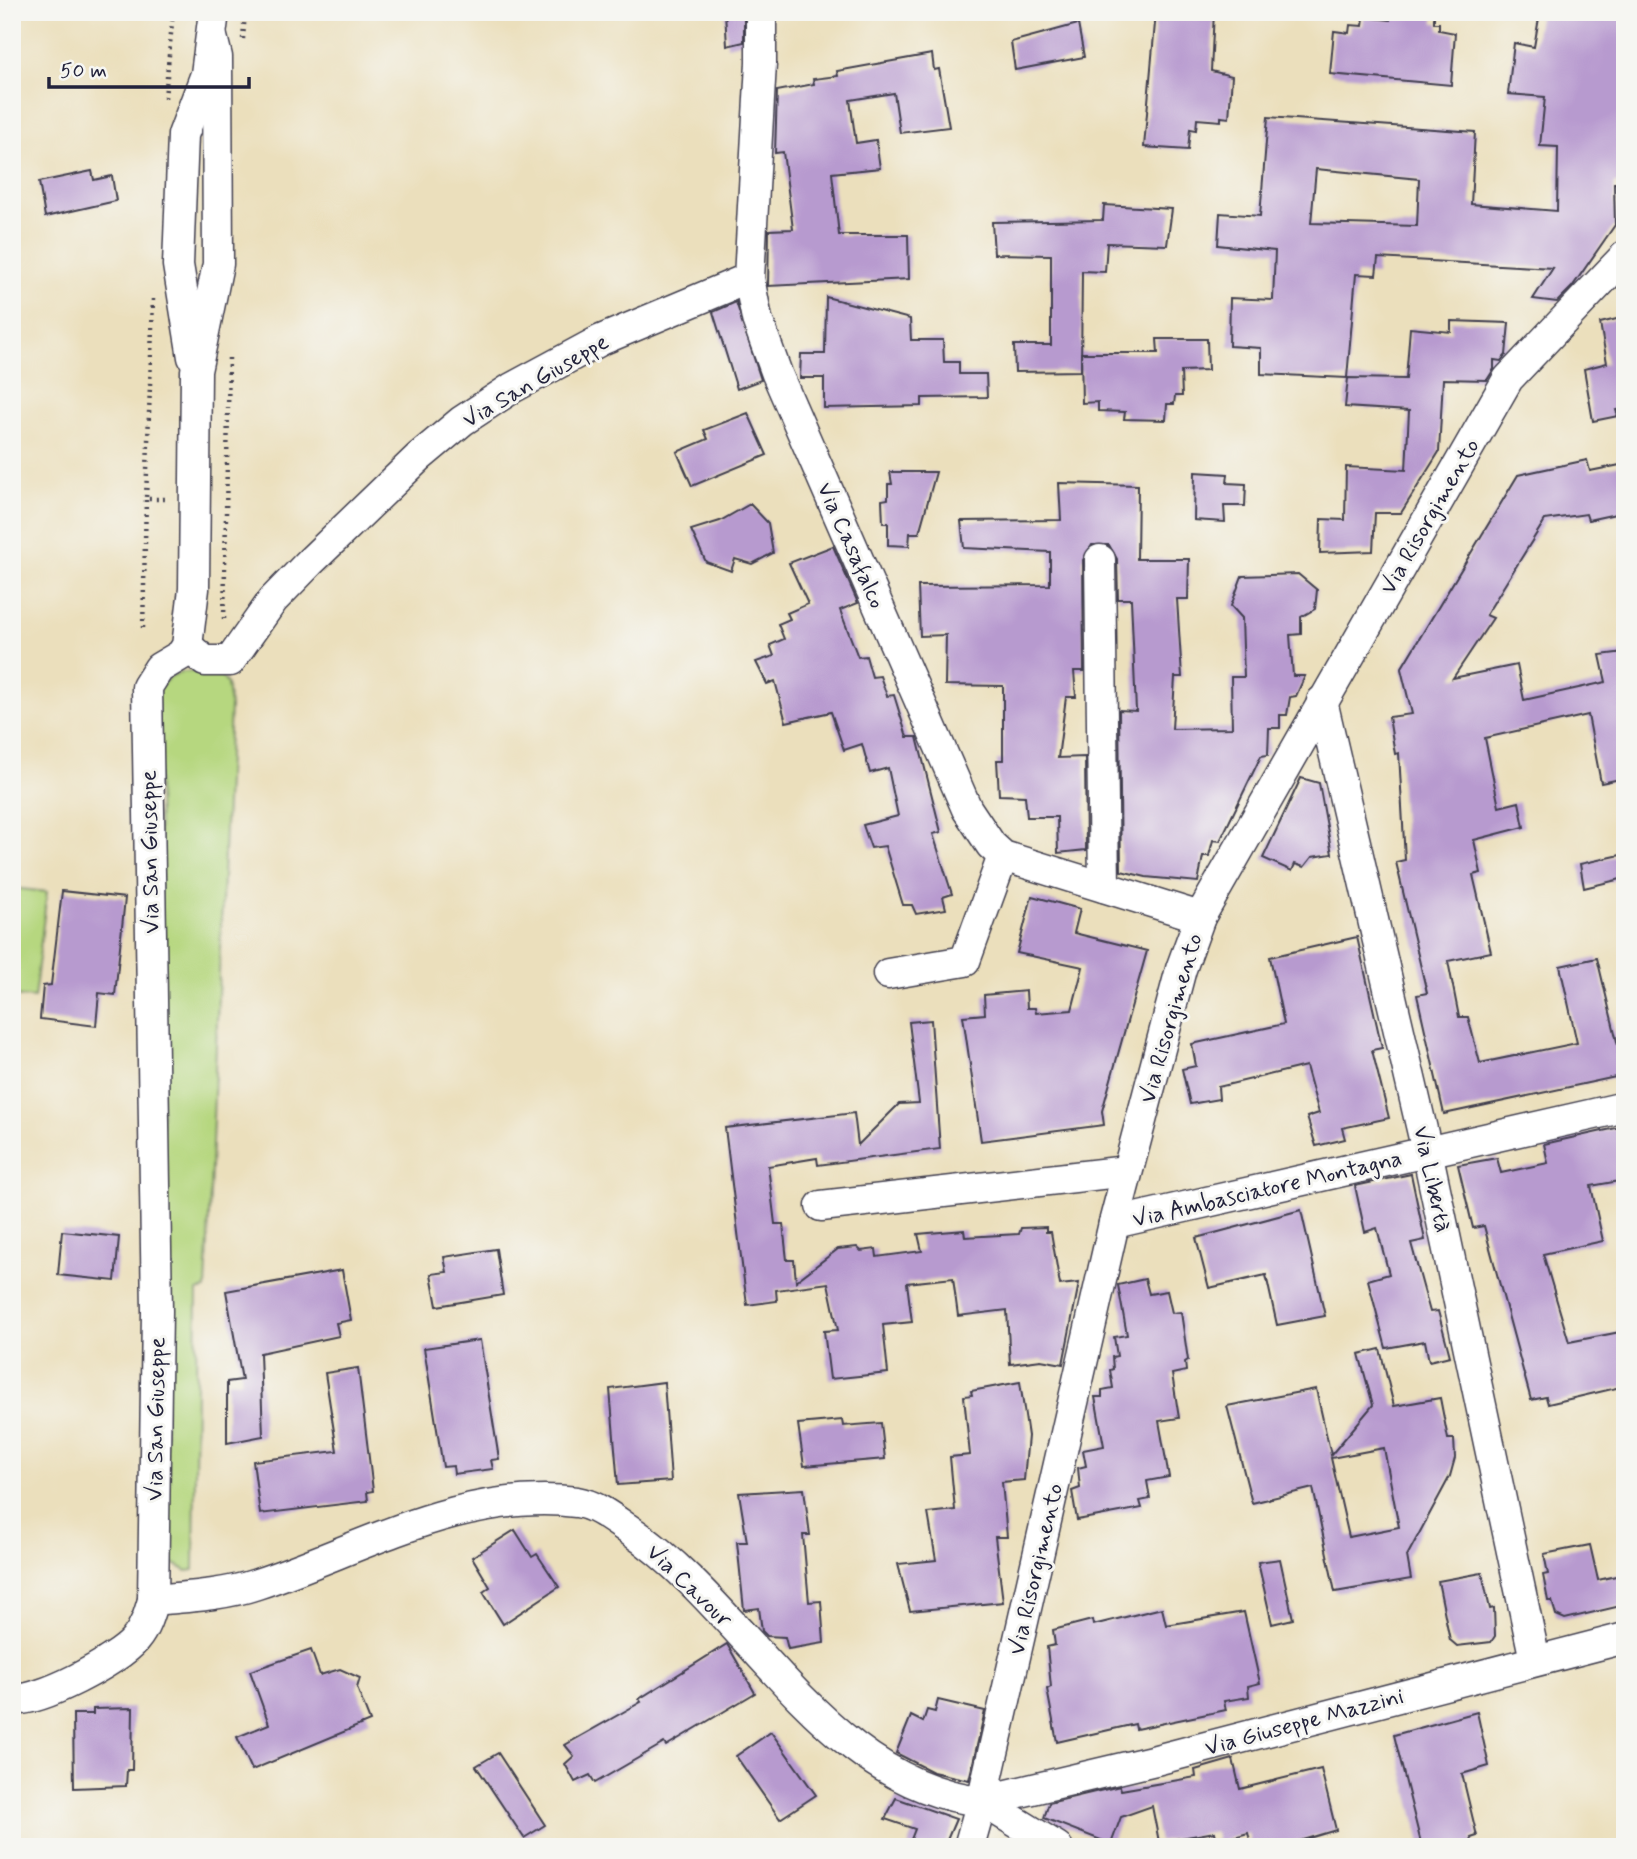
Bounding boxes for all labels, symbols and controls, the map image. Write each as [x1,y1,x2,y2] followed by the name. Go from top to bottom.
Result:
[49,46,248,90] scale bar
[60,57,107,85] text: 50 m
[457,328,615,436] street label: Via San Giuseppe
[1374,434,1488,600] street label: Via Risorgimento
[809,478,891,614] street label: Via Casafalco
[135,770,167,934] street label: Via San Giuseppe
[1133,930,1210,1107] street label: Via Risorgimento
[1405,1123,1457,1236] street label: Via Libertà
[1130,1144,1405,1236] street label: Via Ambasciatore Montagna
[141,1337,173,1501] street label: Via San Giuseppe
[1003,1481,1071,1658] street label: Via Risorgimento
[639,1538,738,1635] street label: Via Cavour
[1202,1682,1407,1764] street label: Via Giuseppe Mazzini

